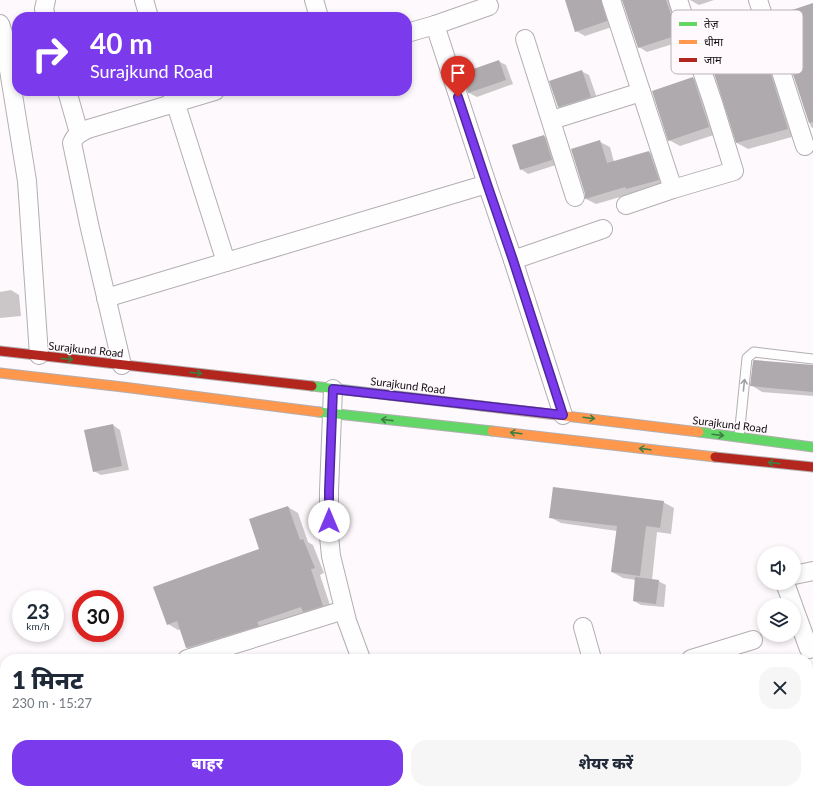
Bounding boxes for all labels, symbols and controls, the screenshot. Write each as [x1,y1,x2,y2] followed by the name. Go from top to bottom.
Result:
[671,10,803,74] legend
[704,17,719,30] text: तेज़
[90,26,153,60] text: 40 m
[24,28,76,80] icon: right
[704,35,723,48] text: धीमा
[704,53,722,66] text: जाम
[441,56,475,97] pin
[90,60,213,82] text: Surajkund Road
[447,62,469,84] icon: arrive
[48,339,124,359] street label: Surajkund Road
[60,355,73,362] one-way arrow
[189,369,202,377] one-way arrow
[370,374,446,396] street label: Surajkund Road
[740,379,748,392] one-way arrow
[692,413,768,435] street label: Surajkund Road
[582,414,595,422] one-way arrow
[381,416,394,423] one-way arrow
[510,429,523,437] one-way arrow
[711,431,724,439] one-way arrow
[639,445,652,452] one-way arrow
[768,460,781,467] one-way arrow
[308,500,350,542] position arrow
[757,546,801,642] map controls
[757,546,801,590] button: sound
[72,590,124,642] speed limit sign: 30
[757,598,801,642] button: layers
[26,599,50,623] text: 23
[26,620,50,632] text: km/h
[12,665,83,694] text: 1 मिनट
[759,667,801,709] button: close
[12,695,92,711] text: 230 m · 15:27
[12,740,403,786] button: बाहर
[411,740,801,786] button: शेयर करें

